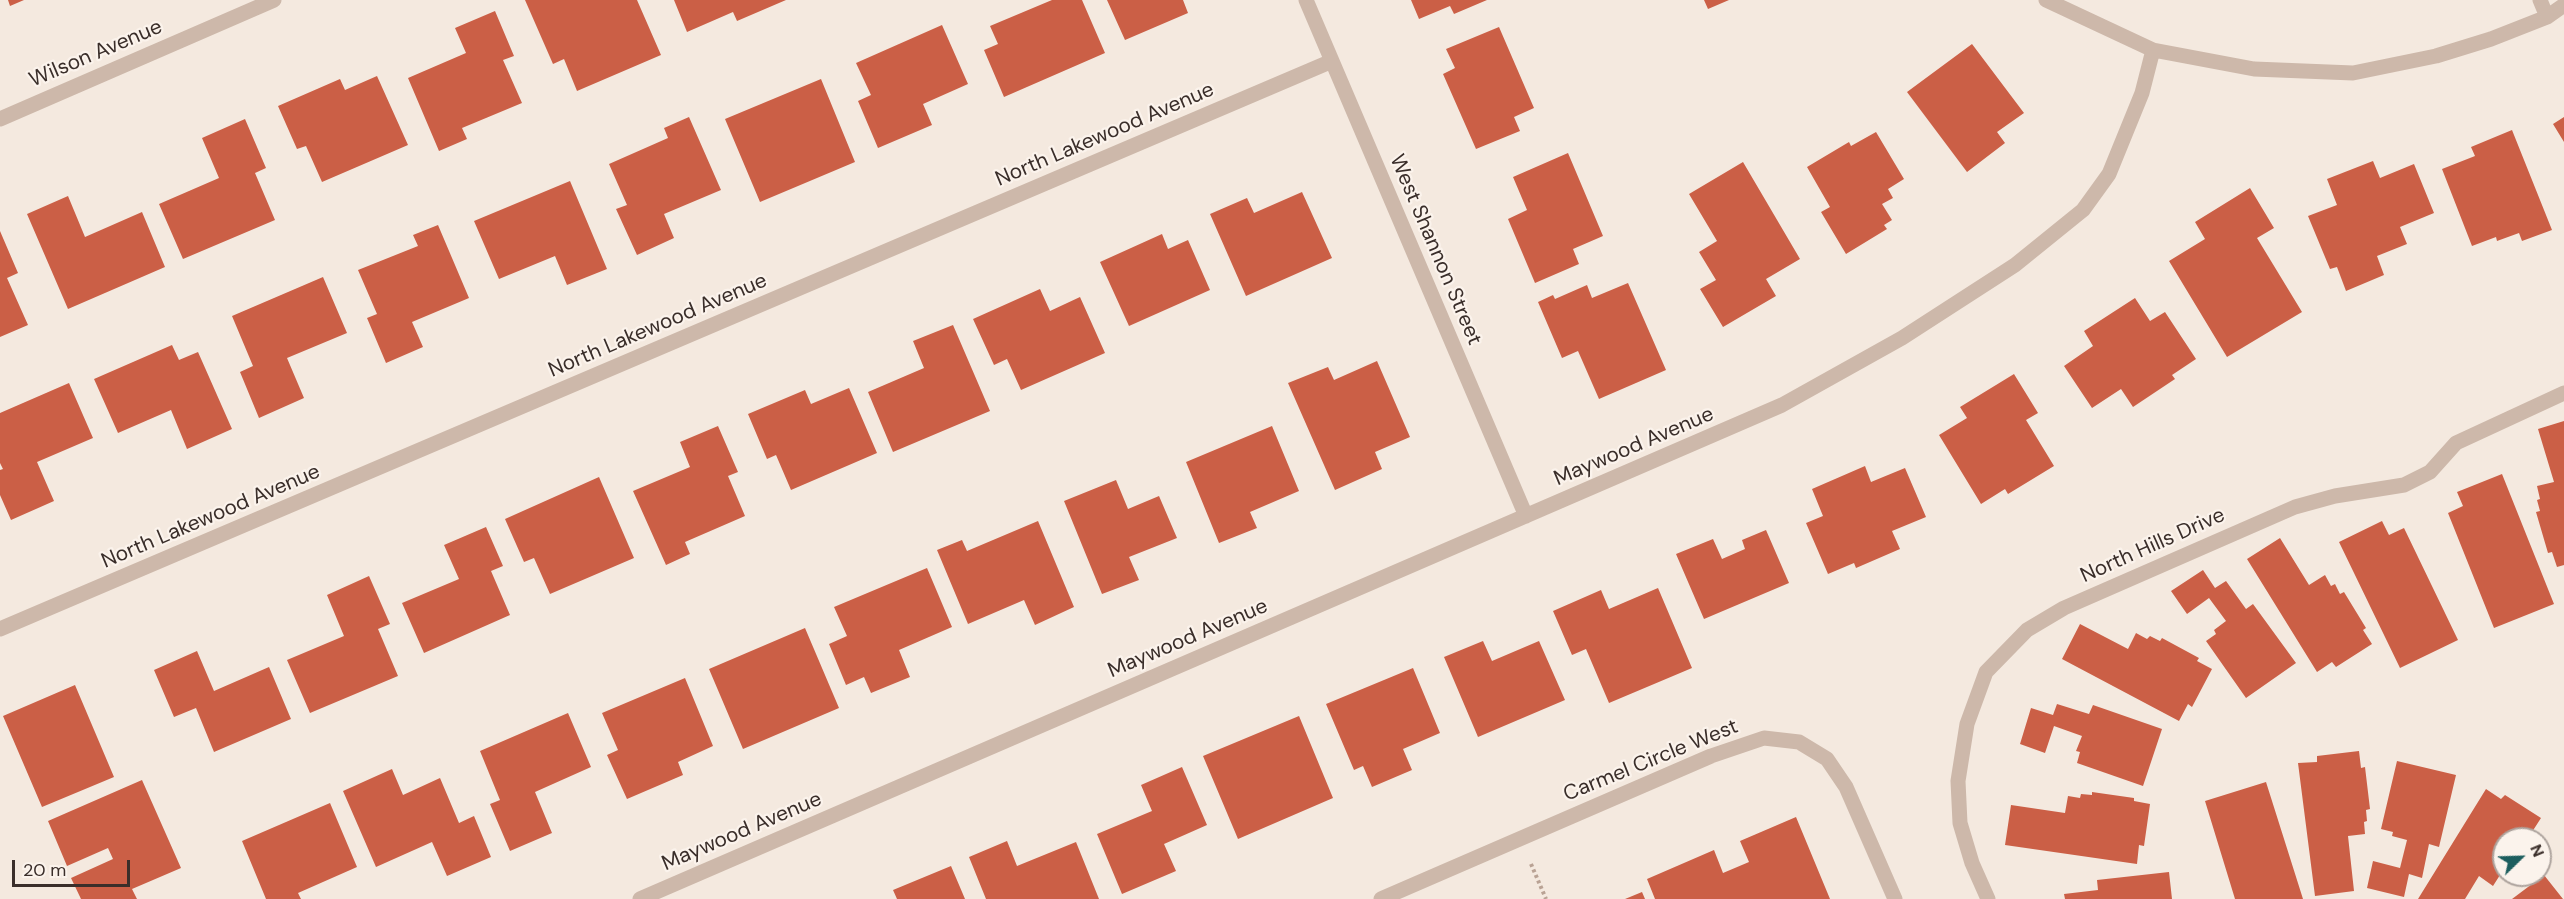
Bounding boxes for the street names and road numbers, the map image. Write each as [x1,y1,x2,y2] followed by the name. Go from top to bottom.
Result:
[26,15,166,93] street label: Wilson Avenue
[992,77,1218,193] street label: North Lakewood Avenue
[1383,151,1487,349] street label: West Shannon Street
[545,268,771,384] street label: North Lakewood Avenue
[1550,402,1718,492] street label: Maywood Avenue
[98,459,324,575] street label: North Lakewood Avenue
[2077,503,2229,589] street label: North Hills Drive
[1104,594,1272,684] street label: Maywood Avenue
[1560,714,1742,808] street label: Carmel Circle West
[658,787,826,877] street label: Maywood Avenue

